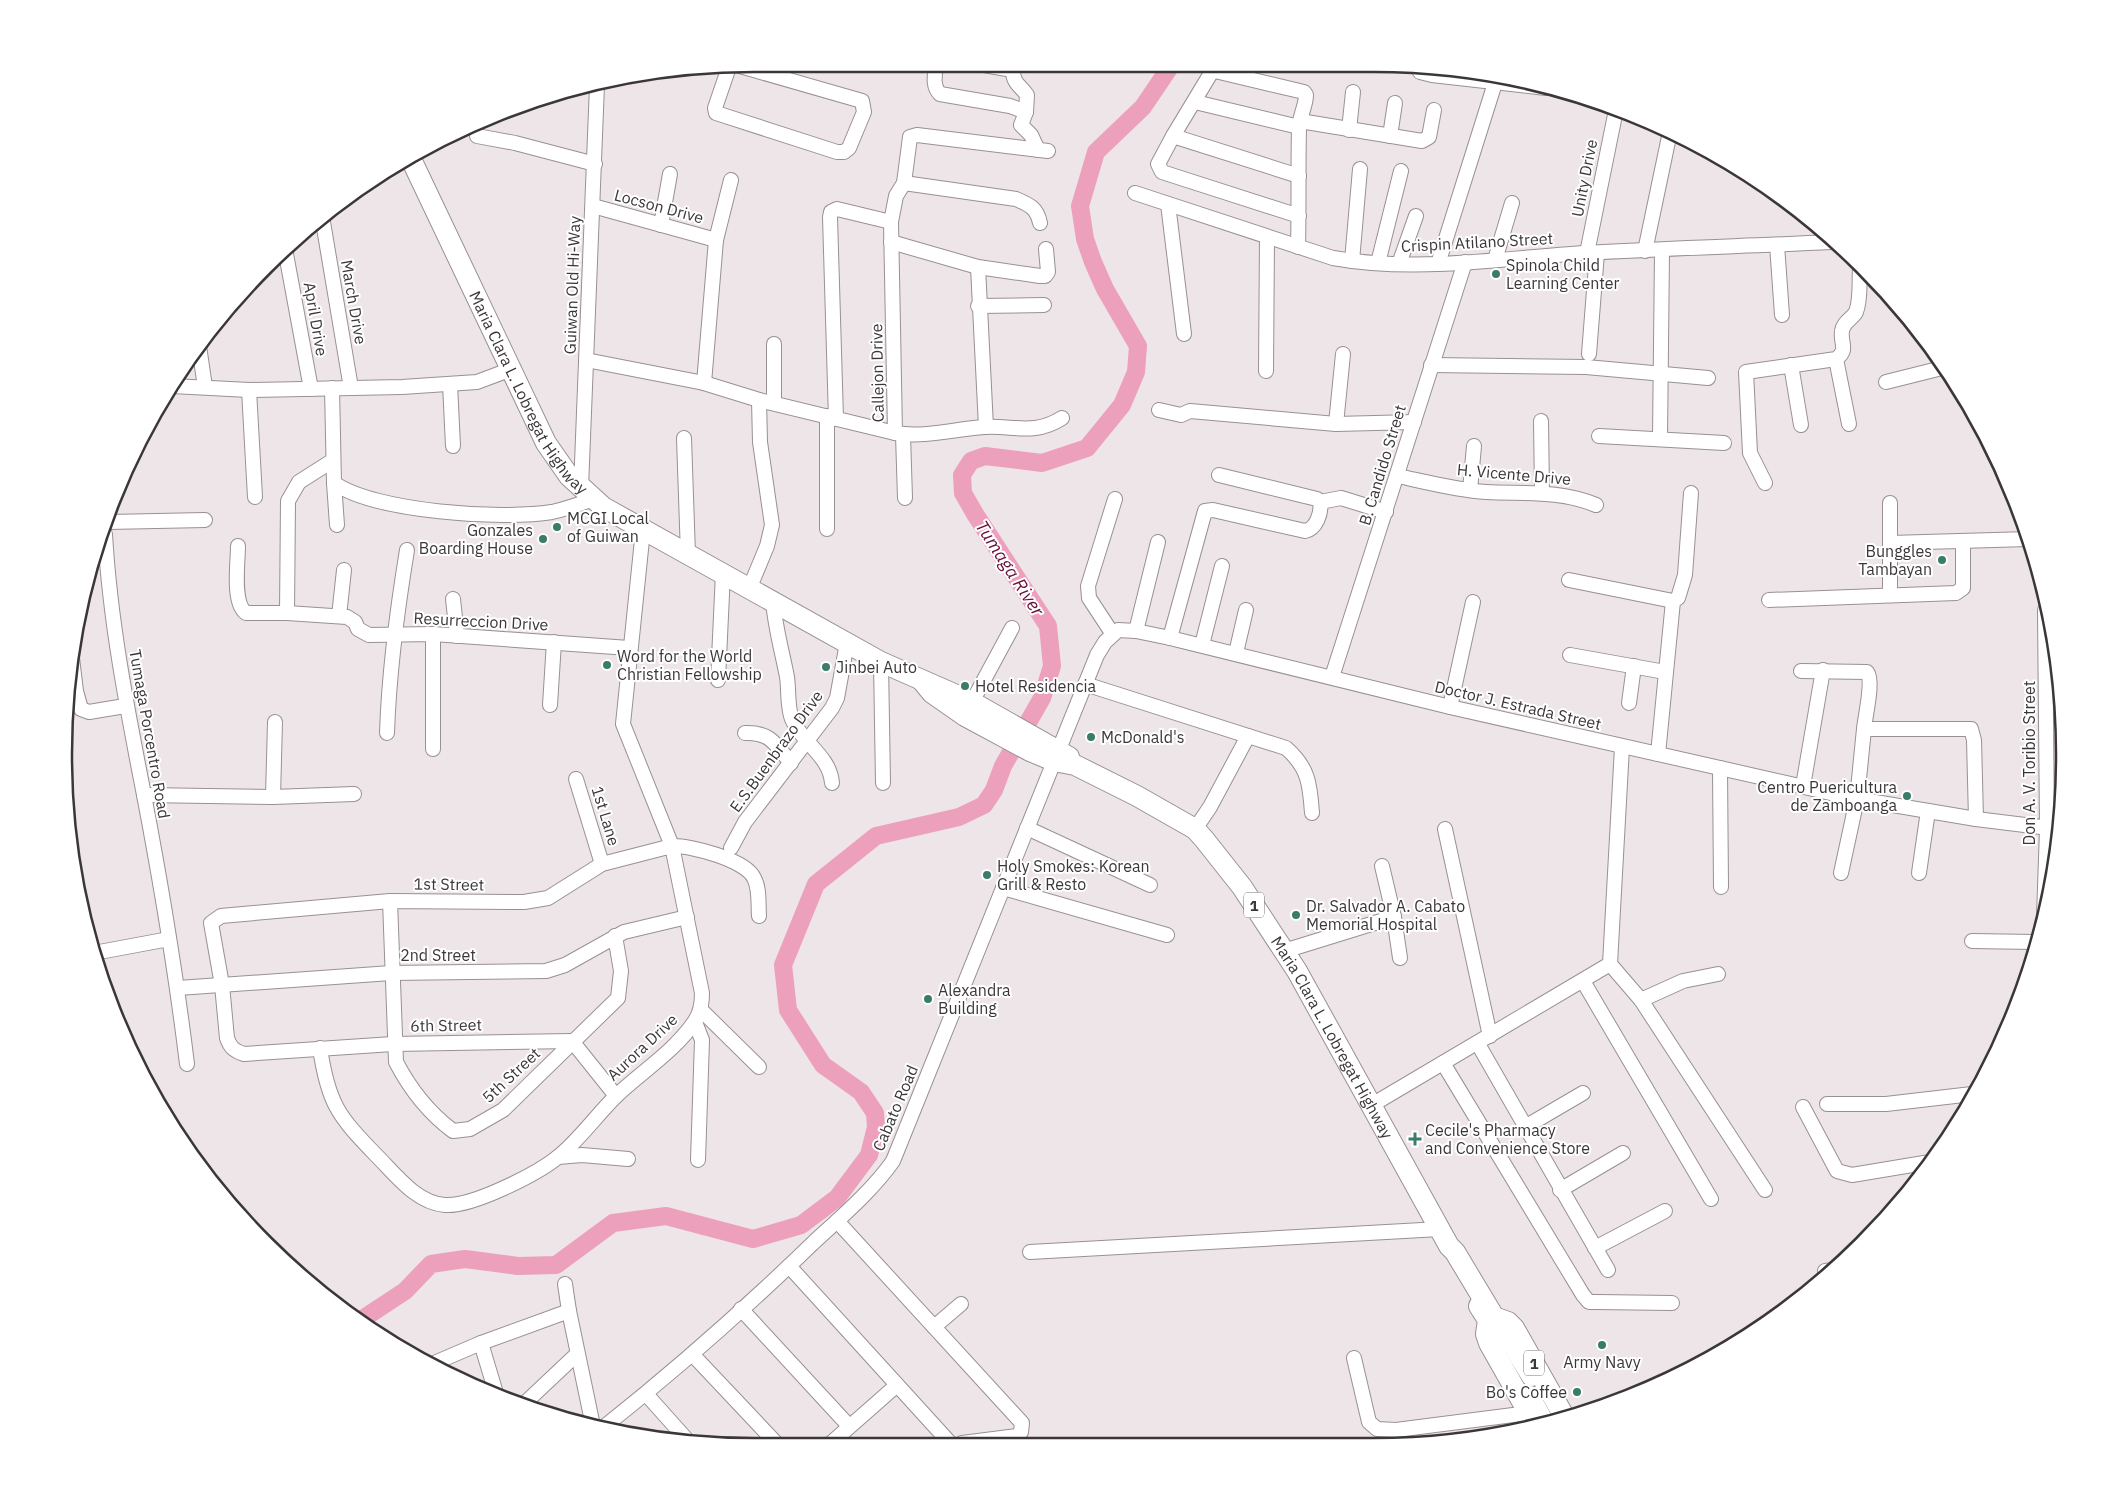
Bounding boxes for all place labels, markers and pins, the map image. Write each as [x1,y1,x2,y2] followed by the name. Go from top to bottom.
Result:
[1506,255,1620,293] place label: Spinola Child Learning Center
[1490,268,1502,280] marker: Spinola Child Learning Center
[567,508,649,546] place label: MCGI Local of Guiwan
[419,520,533,558] place label: Gonzales Boarding House
[551,521,563,533] marker: MCGI Local of Guiwan
[537,533,549,545] marker: Gonzales Boarding House
[1858,541,1932,579] place label: Bunggles Tambayan
[1936,554,1948,566] marker: Bunggles Tambayan
[617,646,762,684] place label: Word for the World Christian Fellowship
[836,657,917,677] place label: Jinbei Auto
[601,659,613,671] marker: Word for the World Christian Fellowship
[820,661,832,673] marker: Jinbei Auto
[975,676,1097,696] place label: Hotel Residencia
[959,680,971,692] marker: Hotel Residencia
[1101,727,1185,747] place label: McDonald's
[1085,731,1097,743] marker: McDonald's
[1757,777,1897,815] place label: Centro Puericultura de Zamboanga
[1901,790,1913,802] marker: Centro Puericultura de Zamboanga
[997,856,1150,894] place label: Holy Smokes: Korean Grill & Resto
[981,869,993,881] marker: Holy Smokes: Korean Grill & Resto
[1306,896,1465,934] place label: Dr. Salvador A. Cabato Memorial Hospital
[1290,909,1302,921] marker: Dr. Salvador A. Cabato Memorial Hospital
[938,980,1011,1018] place label: Alexandra Building
[922,993,934,1005] marker: Alexandra Building
[1425,1120,1590,1158] place label: Cecile's Pharmacy and Convenience Store
[1409,1133,1421,1145] marker: Cecile's Pharmacy and Convenience Store
[1596,1339,1608,1351] marker: Army Navy
[1563,1352,1641,1372] place label: Army Navy
[1486,1382,1567,1402] place label: Bo's Coffee
[1571,1386,1583,1398] marker: Bo's Coffee

